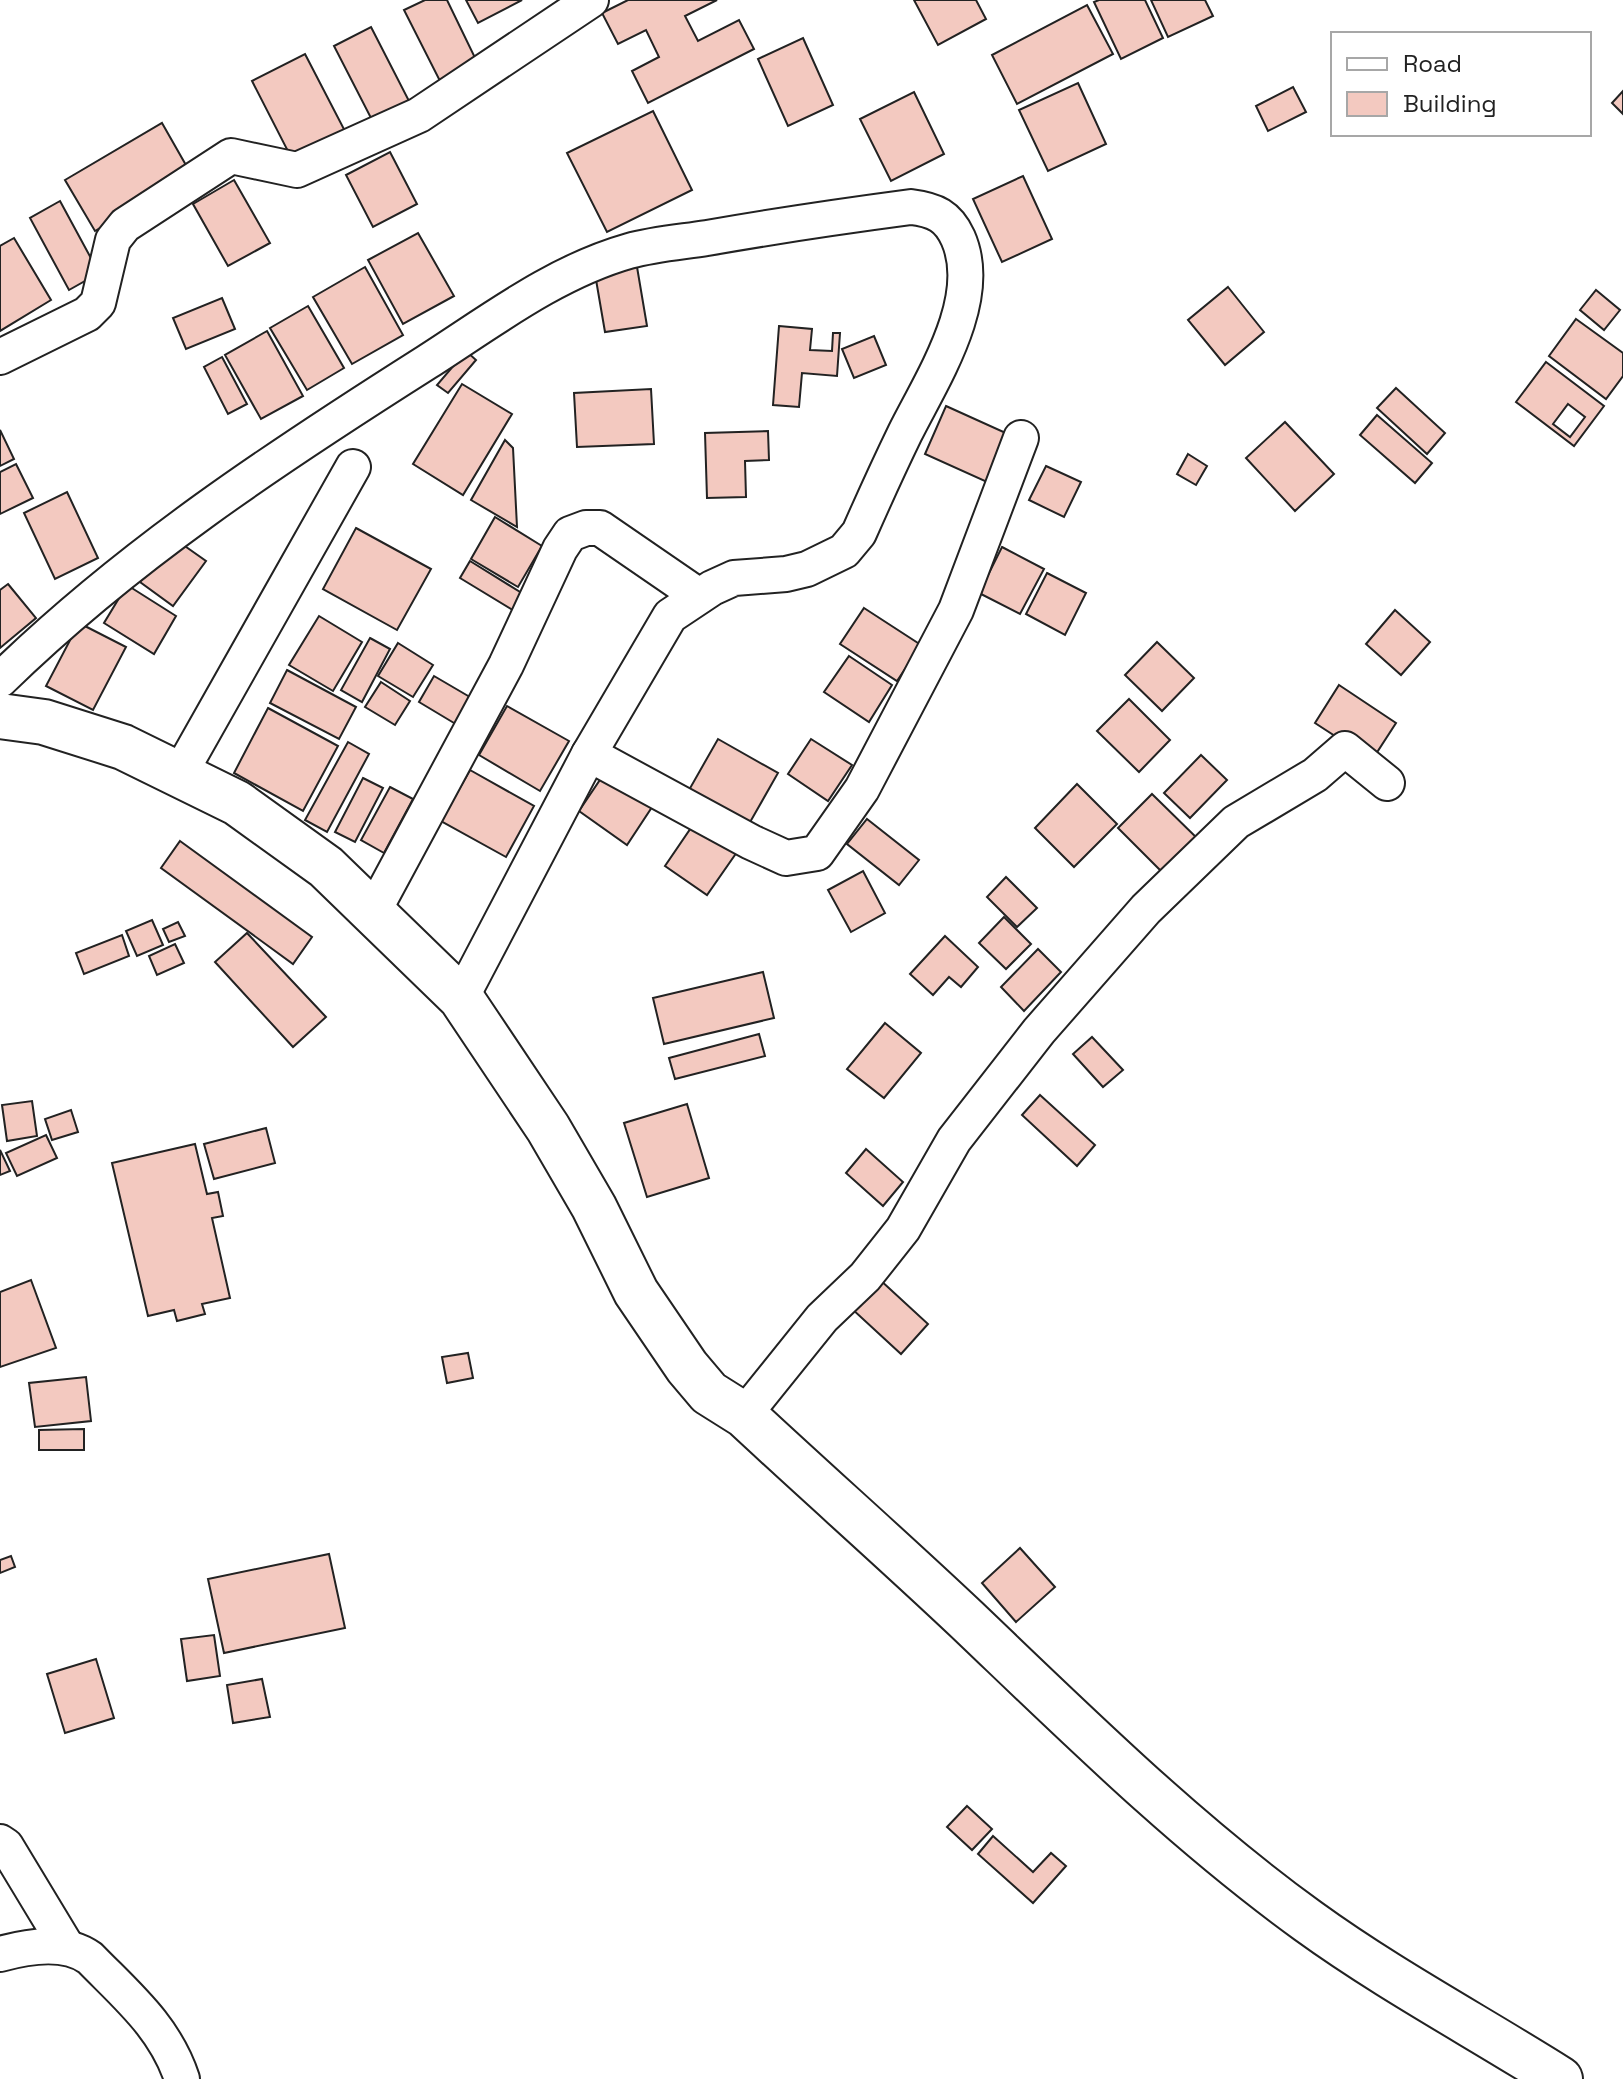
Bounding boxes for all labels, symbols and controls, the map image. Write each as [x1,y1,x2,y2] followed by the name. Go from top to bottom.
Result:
[1331,32,1591,136] legend
[1403,48,1462,79] text: Road
[1403,88,1497,119] text: Building

